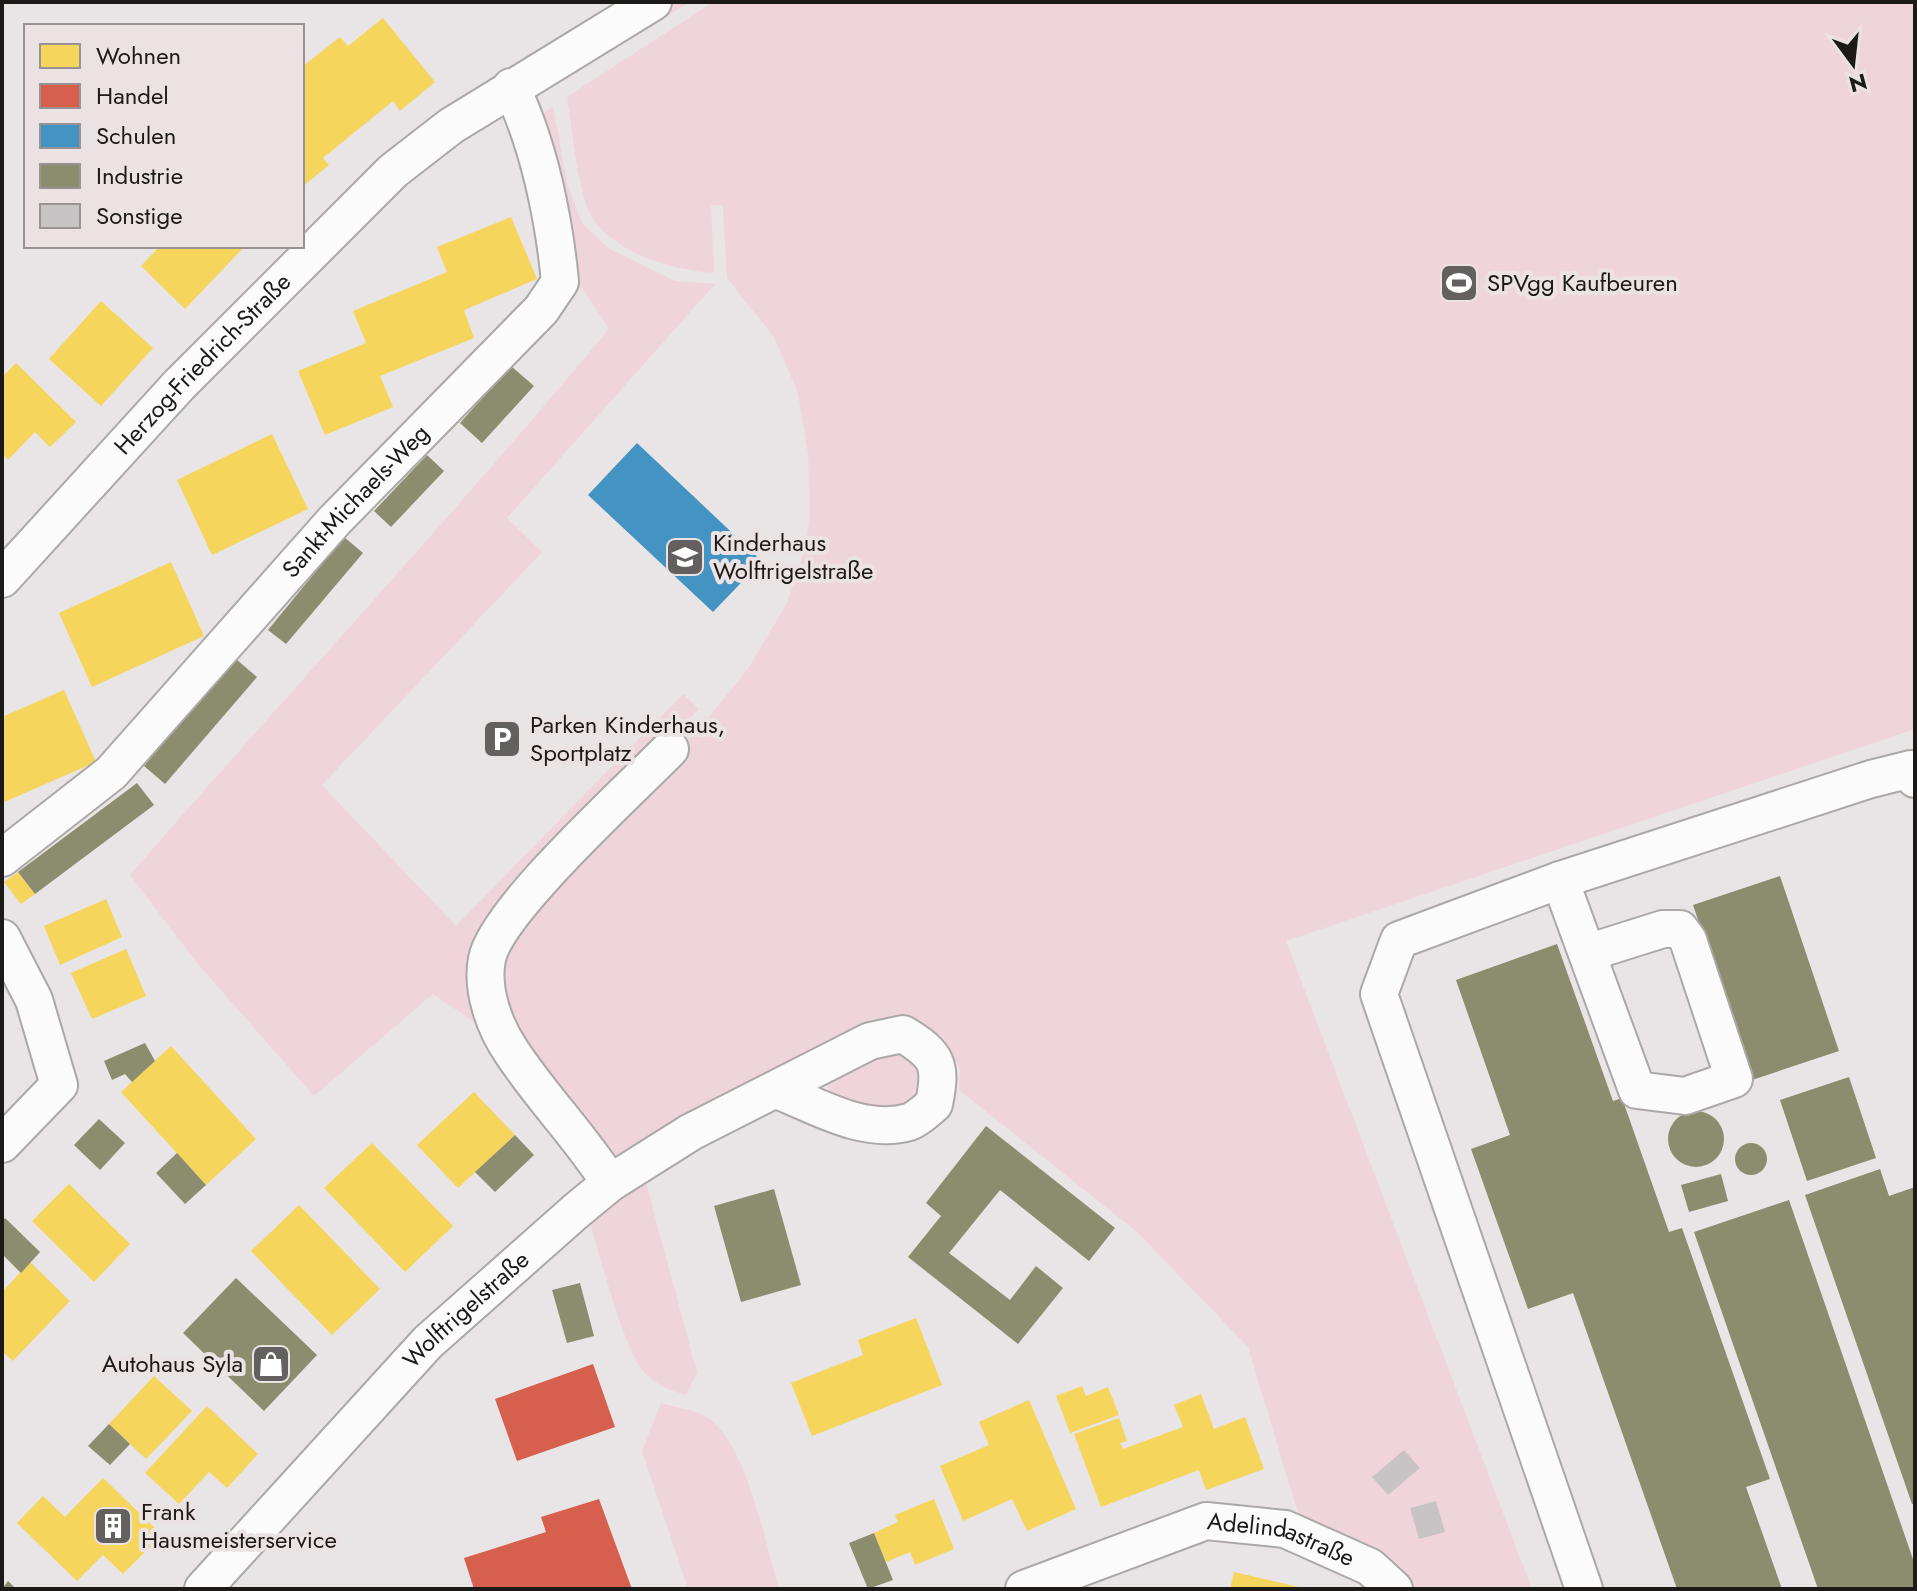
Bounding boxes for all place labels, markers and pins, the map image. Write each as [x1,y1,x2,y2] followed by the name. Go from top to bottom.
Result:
[1438,262,1480,304] sports icon: SPVgg Kaufbeuren
[1487,265,1678,300] place label: SPVgg Kaufbeuren
[713,525,873,588] place label: Kinderhaus Wolftrigelstraße
[664,536,706,578] school or university icon: Kinderhaus Wolftrigelstraße
[530,707,725,770] place label: Parken Kinderhaus, Sportplatz
[481,718,523,760] parking icon: Parken Kinderhaus, Sportplatz
[250,1343,292,1385] shop icon: Autohaus Syla
[102,1346,243,1381] place label: Autohaus Syla
[141,1494,337,1557] place label: Frank Hausmeisterservice
[92,1505,134,1547] building icon: Frank Hausmeisterservice

